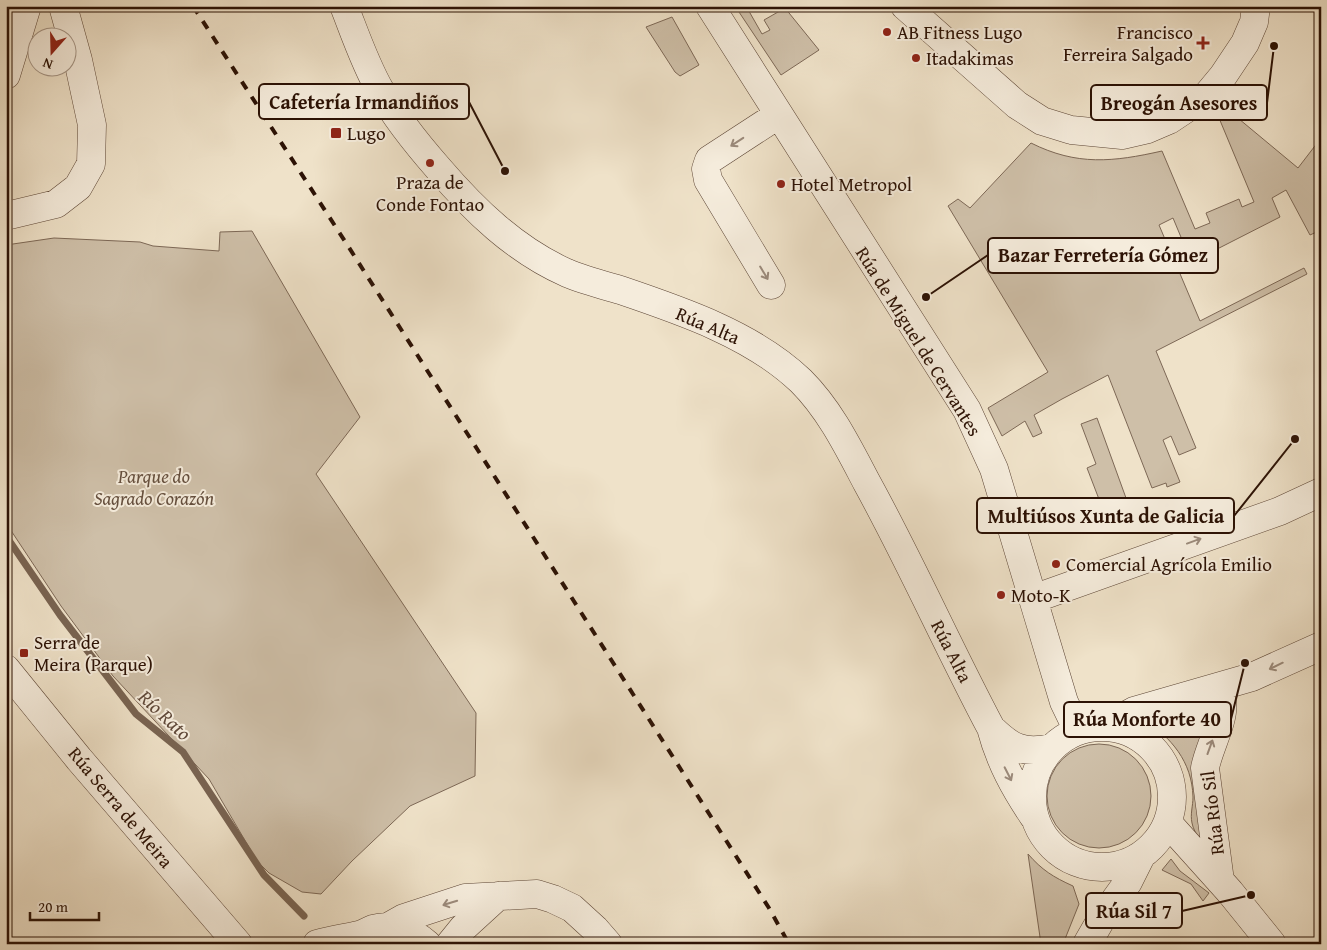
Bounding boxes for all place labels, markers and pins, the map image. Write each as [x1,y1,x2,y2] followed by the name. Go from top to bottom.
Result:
[897,18,1022,46] place label: AB Fitness Lugo
[1063,18,1193,68] place label: Francisco Ferreira Salgado
[881,26,893,38] marker: AB Fitness Lugo
[1197,37,1209,49] marker: Francisco Ferreira Salgado
[926,44,1014,72] place label: Itadakimas
[910,52,922,64] marker: Itadakimas
[259,84,469,119] callout: Cafetería Irmandiños
[1091,85,1267,120] callout: Breogán Asesores
[347,119,386,147] place label: Lugo
[329,126,343,140] marker: Lugo
[424,157,436,169] marker: Praza de Conde Fontao
[376,168,484,218] place label: Praza de Conde Fontao
[791,170,912,198] place label: Hotel Metropol
[775,178,787,190] marker: Hotel Metropol
[988,238,1218,273] callout: Bazar Ferretería Gómez
[977,498,1234,533] callout: Multiúsos Xunta de Galicia
[1066,550,1272,578] place label: Comercial Agrícola Emilio
[1050,558,1062,570] marker: Comercial Agrícola Emilio
[1011,581,1071,609] place label: Moto-K
[995,589,1007,601] marker: Moto-K
[34,628,153,678] place label: Serra de Meira (Parque)
[18,647,30,659] marker: Serra de Meira (Parque)
[1064,702,1231,737] callout: Rúa Monforte 40
[1086,893,1182,928] callout: Rúa Sil 7

